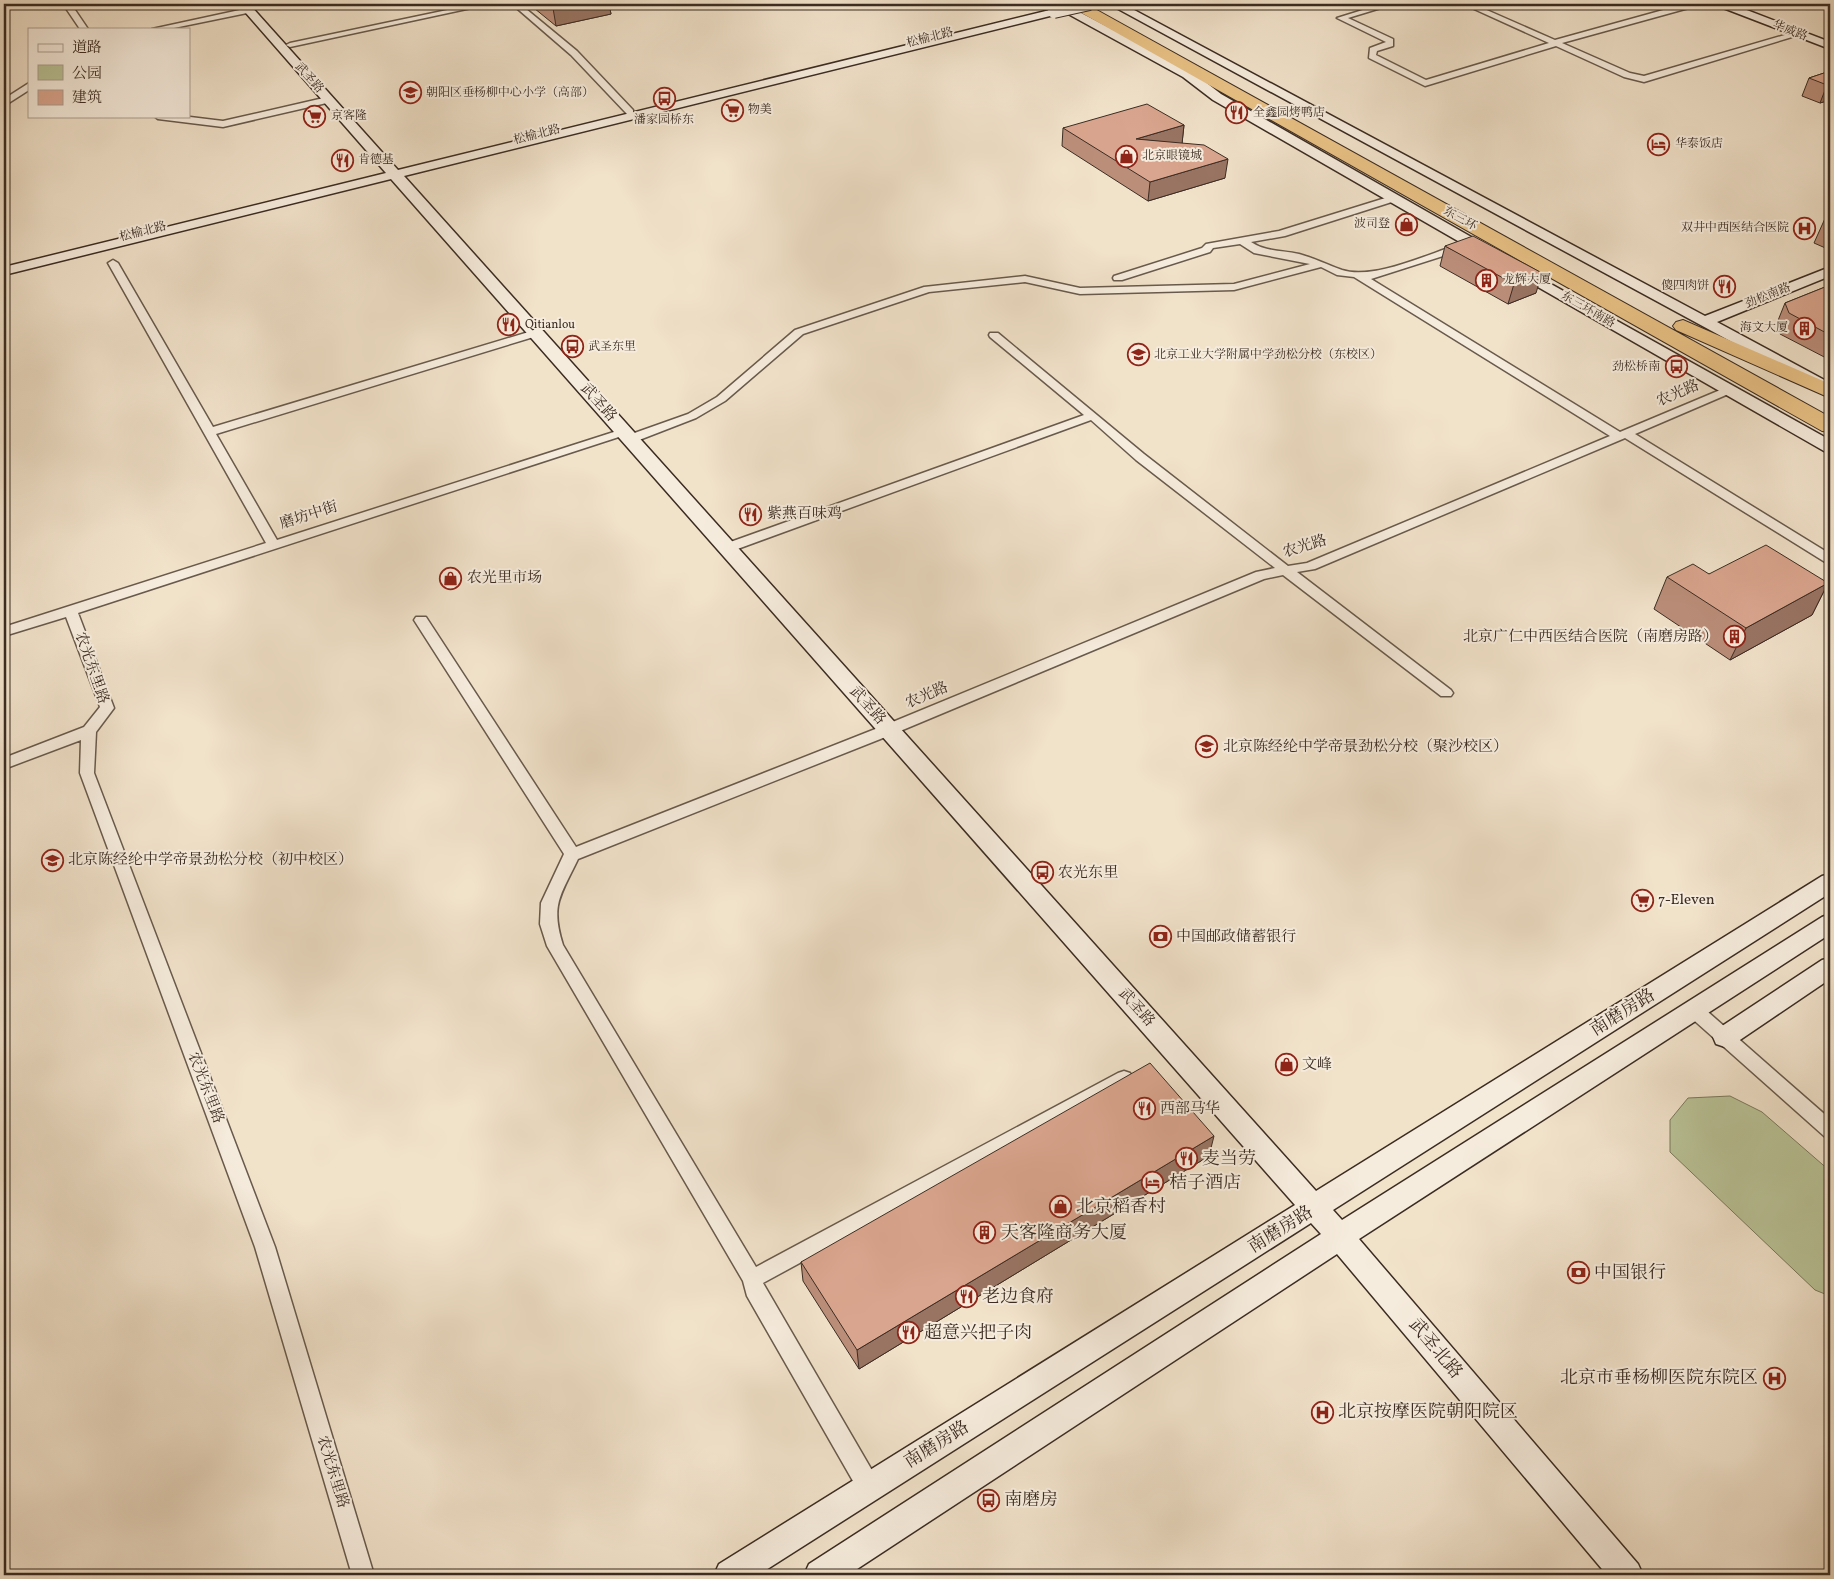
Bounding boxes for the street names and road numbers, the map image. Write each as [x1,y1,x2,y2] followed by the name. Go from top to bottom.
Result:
[1770,17,1810,45] street label: 华威路
[905,24,955,52] street label: 松榆北路
[291,59,327,97] street label: 武圣路
[512,121,562,149] street label: 松榆北路
[1440,203,1480,235] street label: 东三环
[118,218,168,246] street label: 松榆北路
[1743,280,1793,312] street label: 劲松南路
[1558,288,1618,332] street label: 东三环南路
[1653,376,1703,412] street label: 农光路
[575,379,621,427] street label: 武圣路
[277,497,341,535] street label: 磨坊中街
[1280,530,1330,564] street label: 农光路
[69,629,113,707] street label: 农光东里路
[902,678,952,714] street label: 农光路
[844,682,890,730] street label: 武圣路
[1586,983,1660,1043] street label: 南磨房路
[1113,984,1159,1032] street label: 武圣路
[182,1049,228,1127] street label: 农光东里路
[1244,1200,1318,1260] street label: 南磨房路
[1402,1313,1468,1385] street label: 武圣北路
[900,1415,974,1475] street label: 南磨房路
[311,1433,353,1511] street label: 农光东里路

